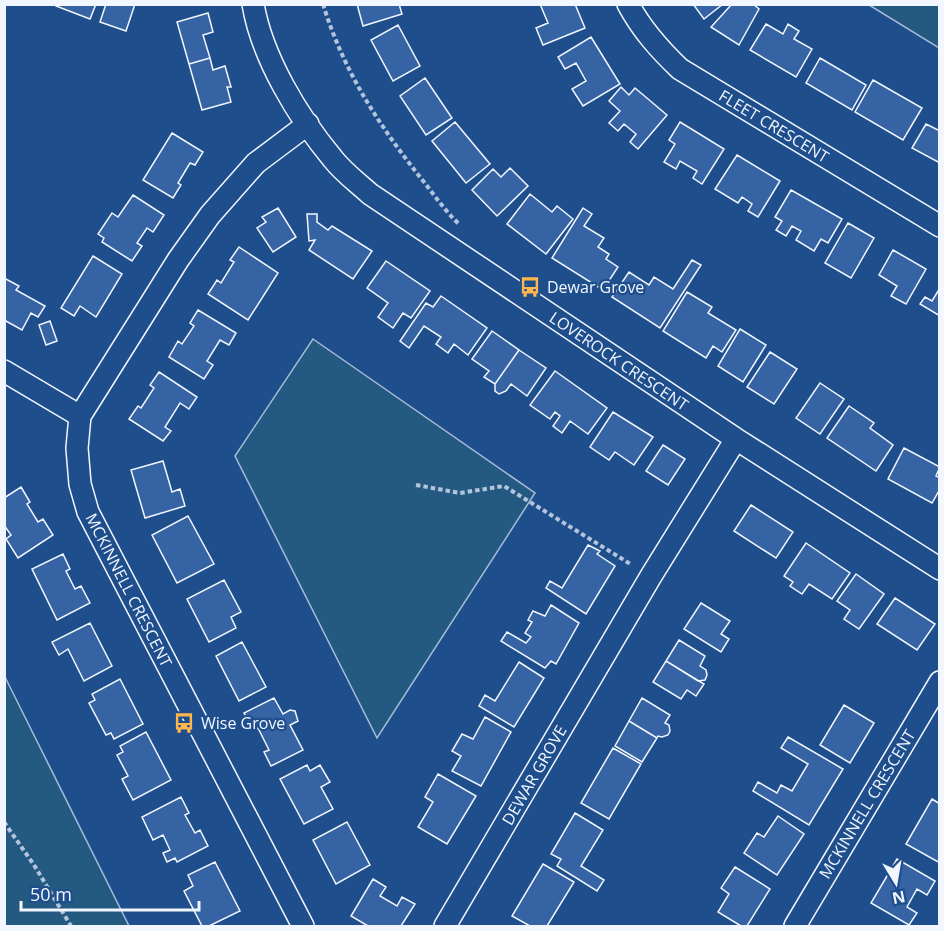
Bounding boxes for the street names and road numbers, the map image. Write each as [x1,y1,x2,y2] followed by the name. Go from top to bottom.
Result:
[715,84,833,168] street label: FLEET CRESCENT
[545,306,693,416] street label: LOVEROCK CRESCENT
[81,509,177,671] street label: MCKINNELL CRESCENT
[497,721,571,829] street label: DEWAR GROVE
[814,725,920,883] street label: MCKINNELL CRESCENT

